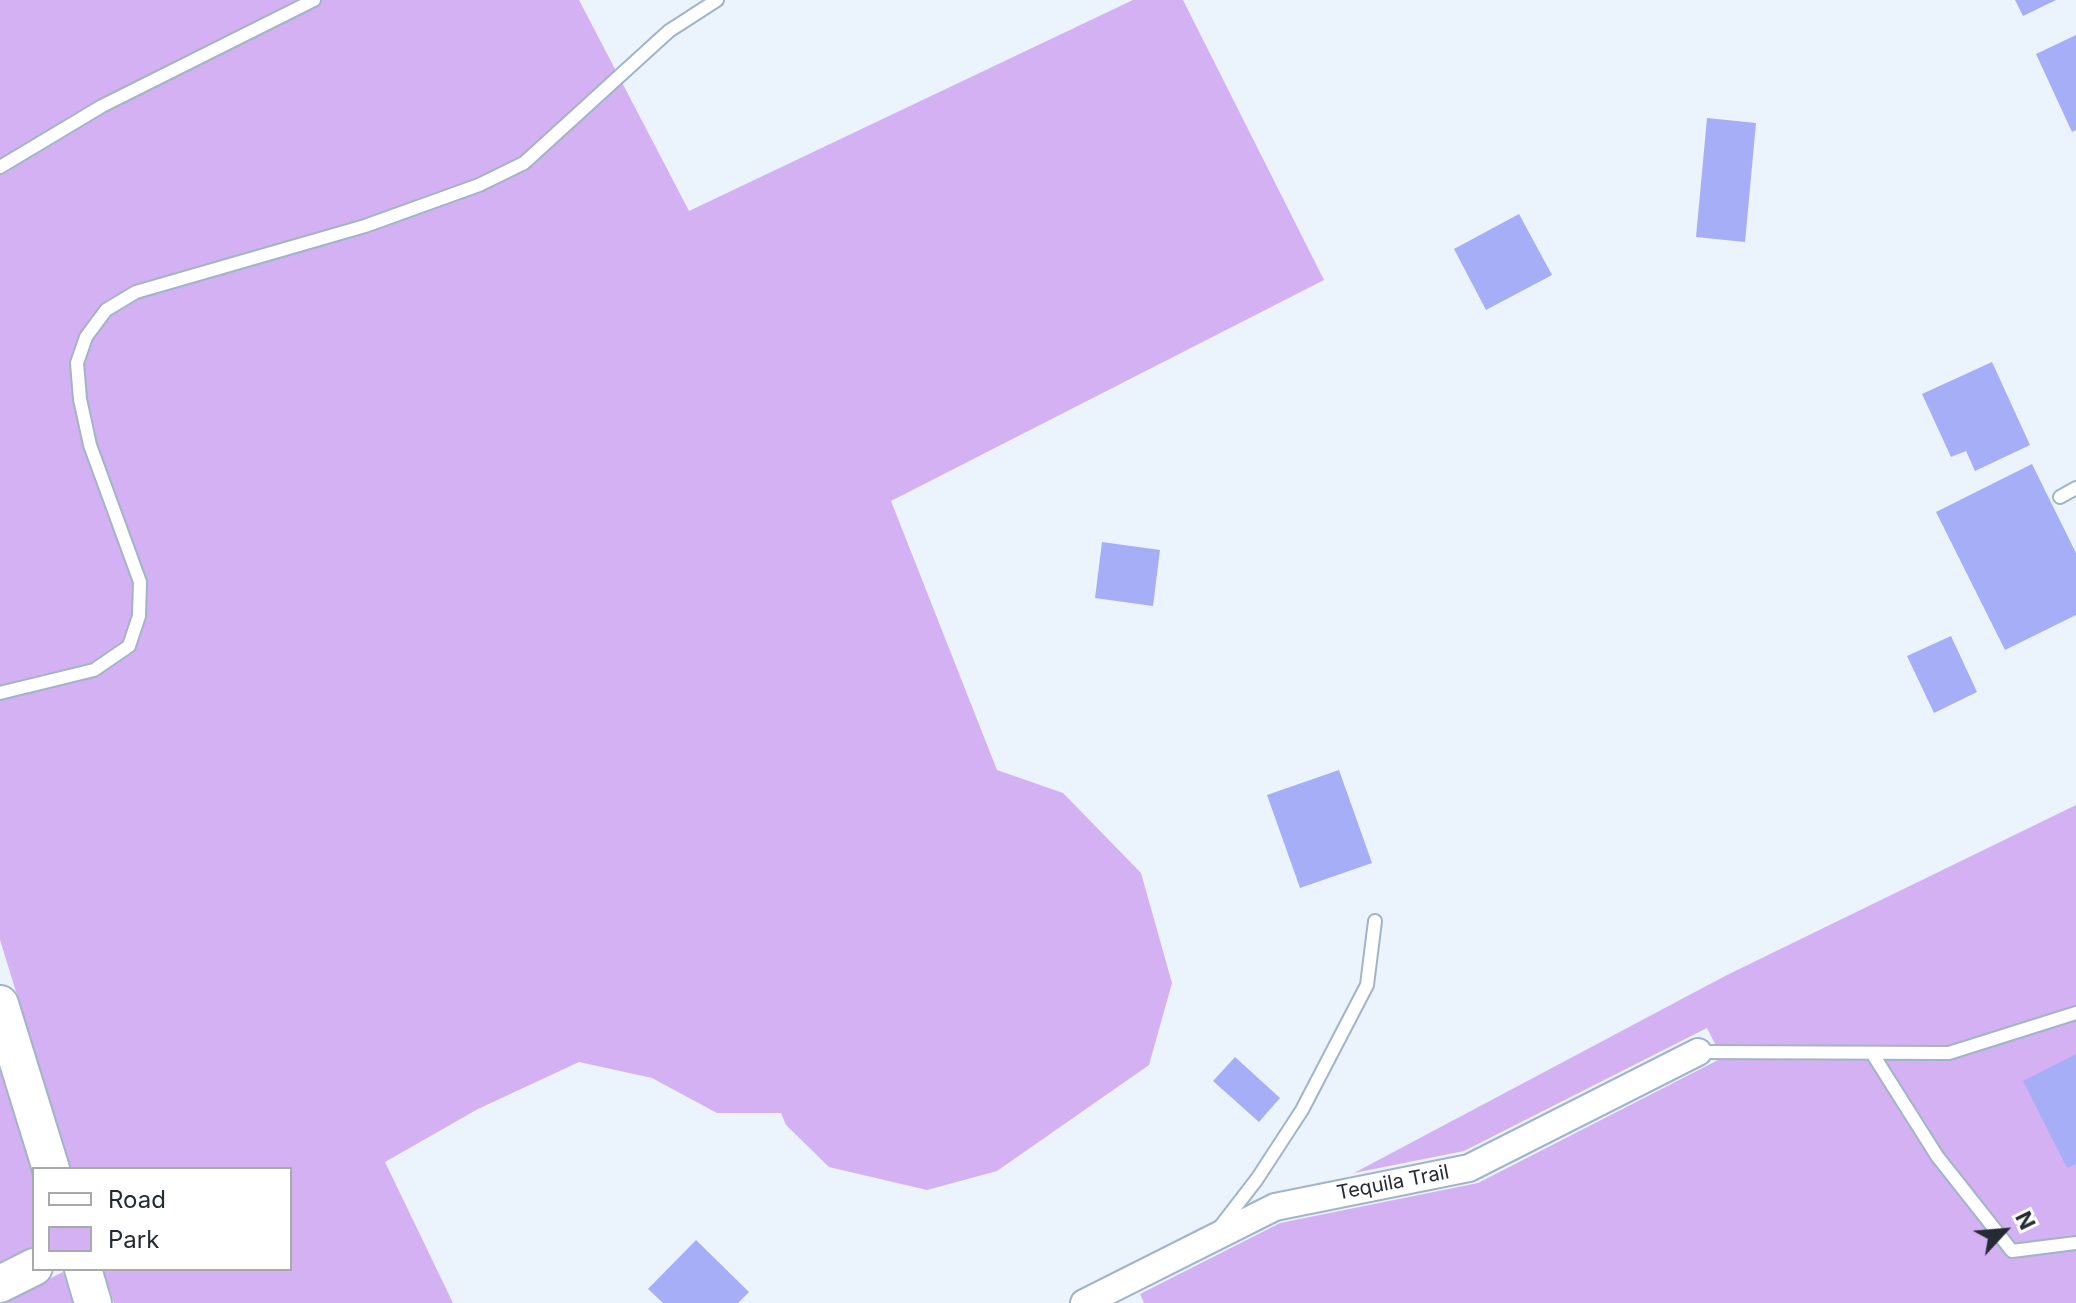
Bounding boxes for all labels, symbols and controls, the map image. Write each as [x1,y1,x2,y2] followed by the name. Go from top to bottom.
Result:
[1335,1160,1451,1206] street label: Tequila Trail
[32,1167,292,1271] legend
[108,1185,166,1214] text: Road
[1964,1191,2044,1271] north arrow
[2010,1207,2041,1234] text: N
[108,1225,159,1254] text: Park

